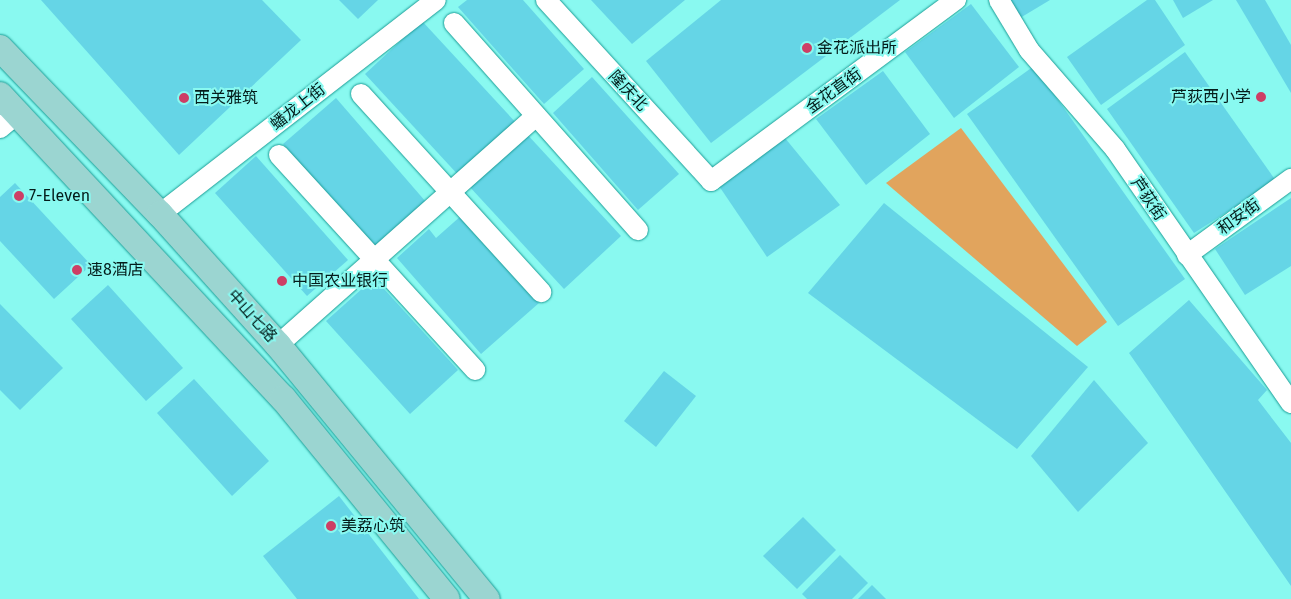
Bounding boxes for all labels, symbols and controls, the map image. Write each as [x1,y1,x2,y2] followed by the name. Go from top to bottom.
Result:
[817,38,897,58] place label: 金花派出所
[801,42,813,54] marker: 金花派出所
[802,64,866,118] street label: 金花直街
[605,67,651,115] street label: 隆庆北
[267,80,329,134] street label: 蟠龙上街
[1171,87,1251,107] place label: 芦荻西小学
[194,88,258,108] place label: 西关雅筑
[1255,91,1267,103] marker: 芦荻西小学
[178,92,190,104] marker: 西关雅筑
[1127,174,1169,224] street label: 芦荻街
[29,186,90,206] place label: 7-Eleven
[13,190,25,202] marker: 7-Eleven
[1214,195,1264,239] street label: 和安街
[87,260,144,280] place label: 速8酒店
[71,264,83,276] marker: 速8酒店
[292,271,388,291] place label: 中国农业银行
[276,275,288,287] marker: 中国农业银行
[223,286,281,346] street label: 中山七路
[341,516,405,536] place label: 美荔心筑
[325,520,337,532] marker: 美荔心筑

